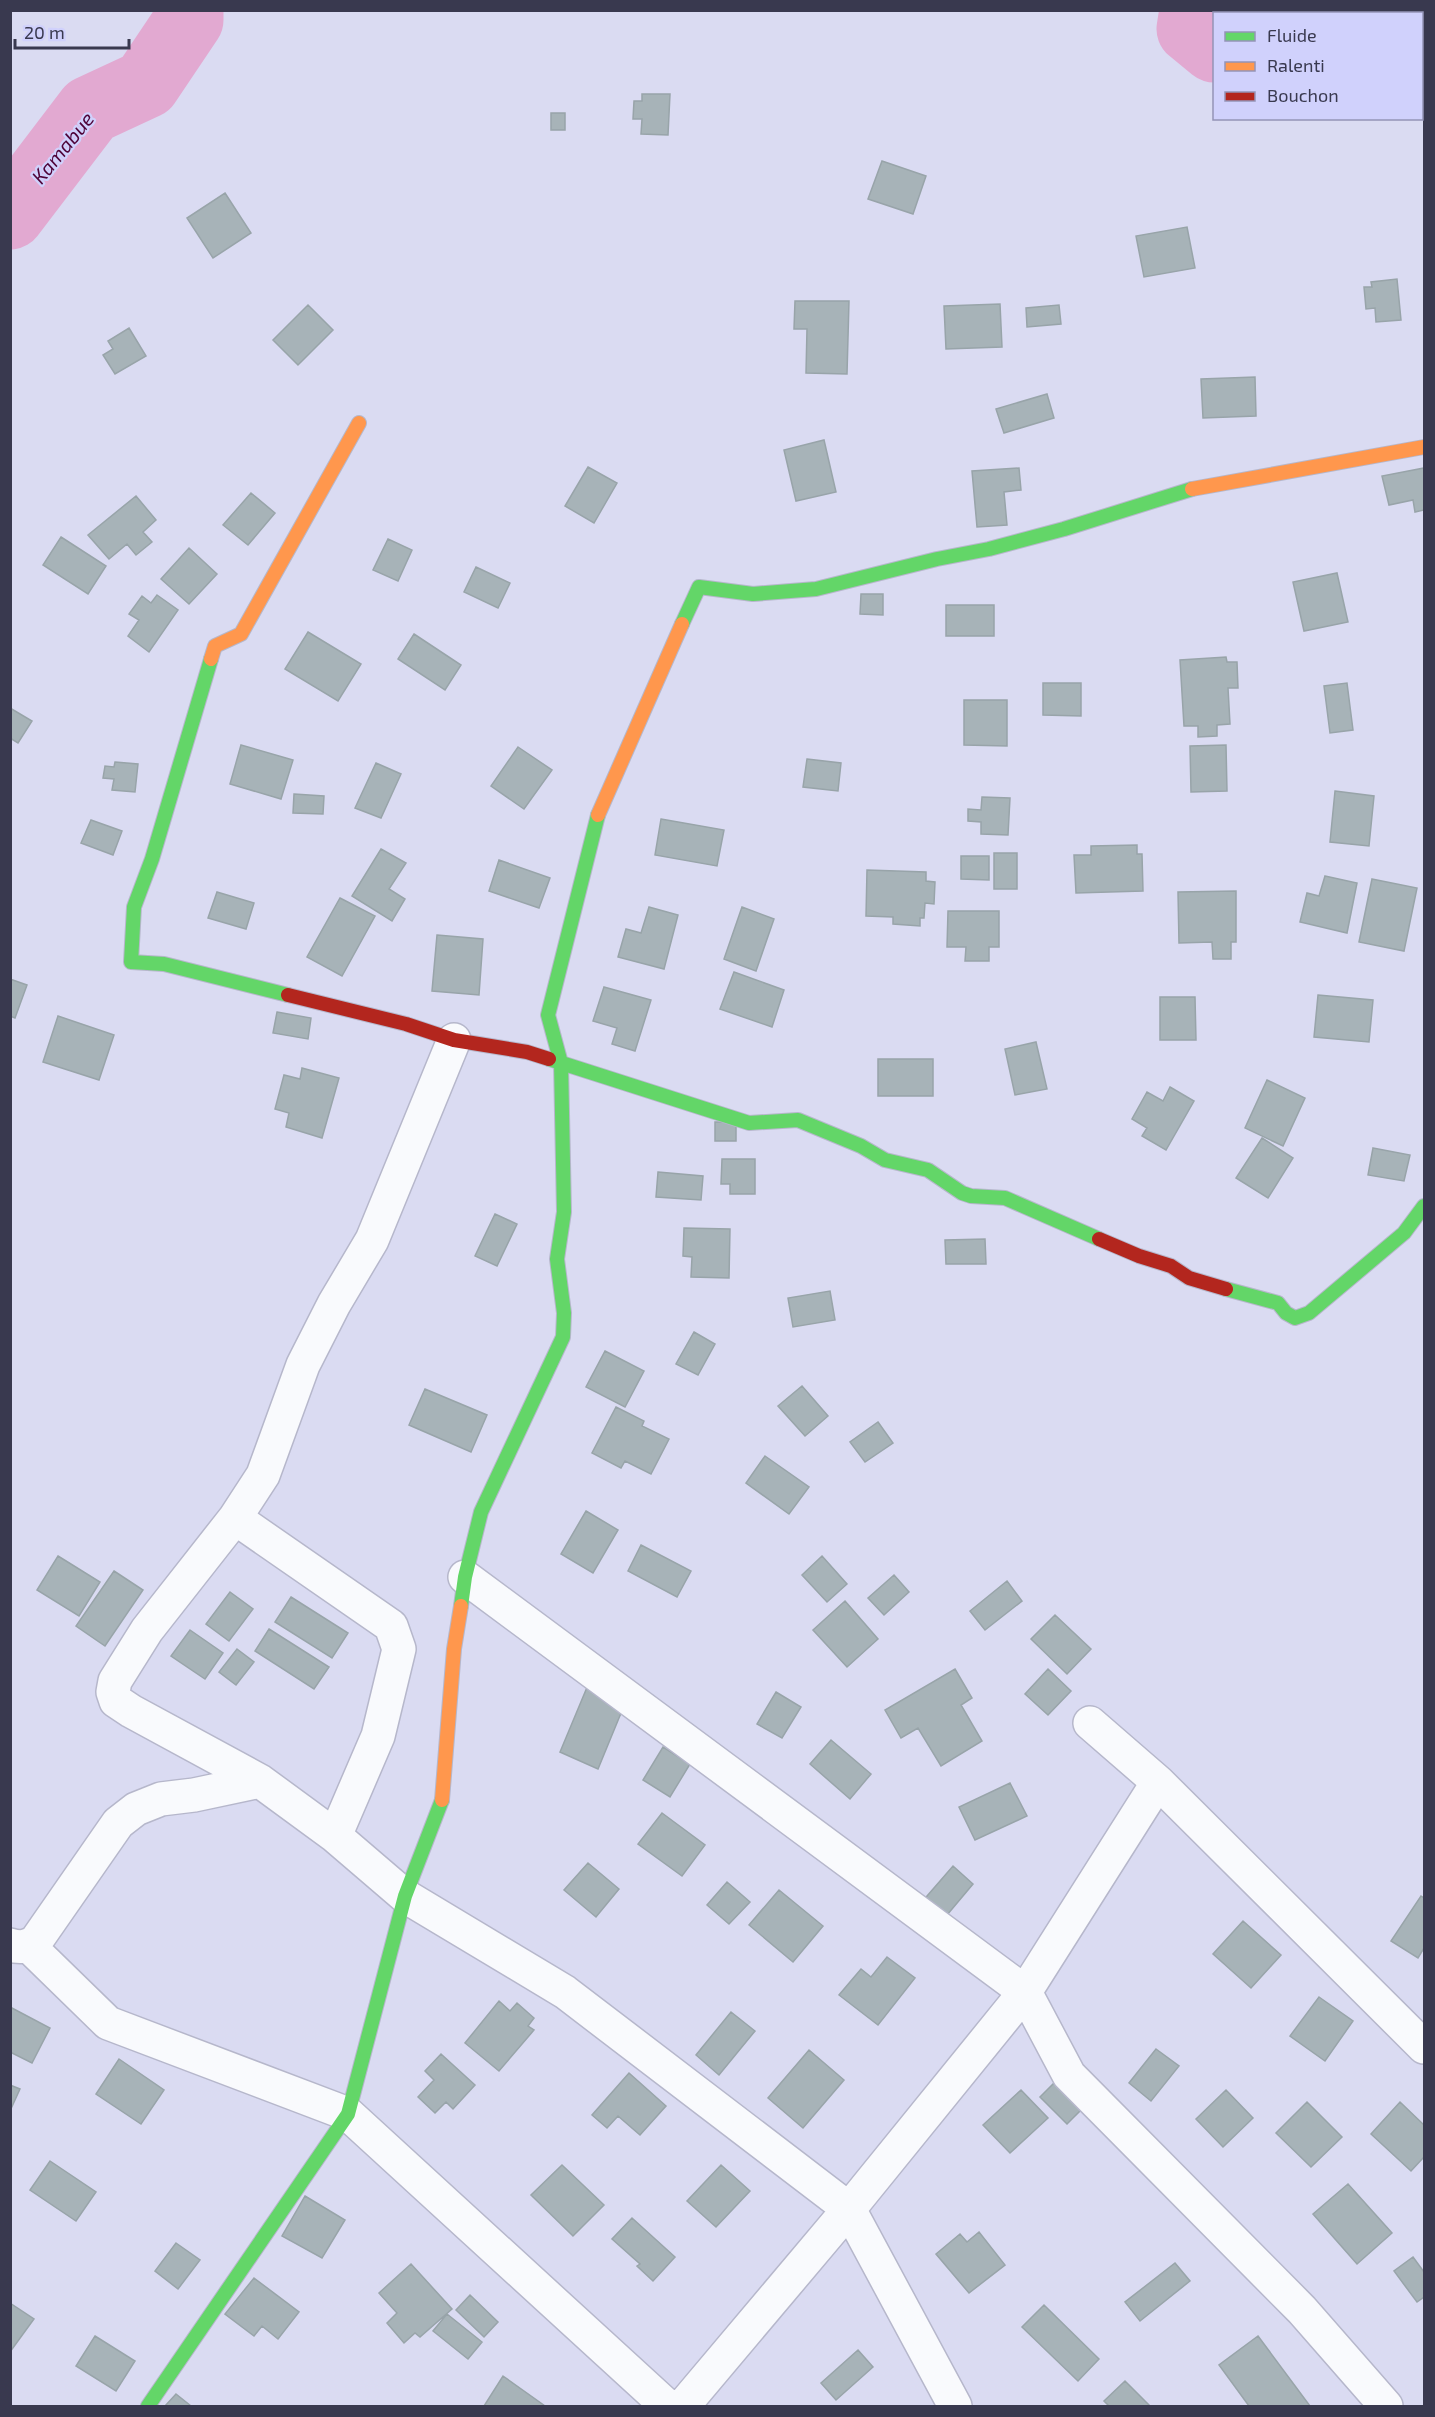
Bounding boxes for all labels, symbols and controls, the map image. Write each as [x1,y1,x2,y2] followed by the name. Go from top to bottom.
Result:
[15,12,129,50] scale bar
[1213,12,1423,120] legend
[24,21,65,43] text: 20 m
[1267,24,1317,46] text: Fluide
[1267,54,1325,76] text: Ralenti
[1267,84,1339,106] text: Bouchon
[26,106,99,188] water label: Kamabue

